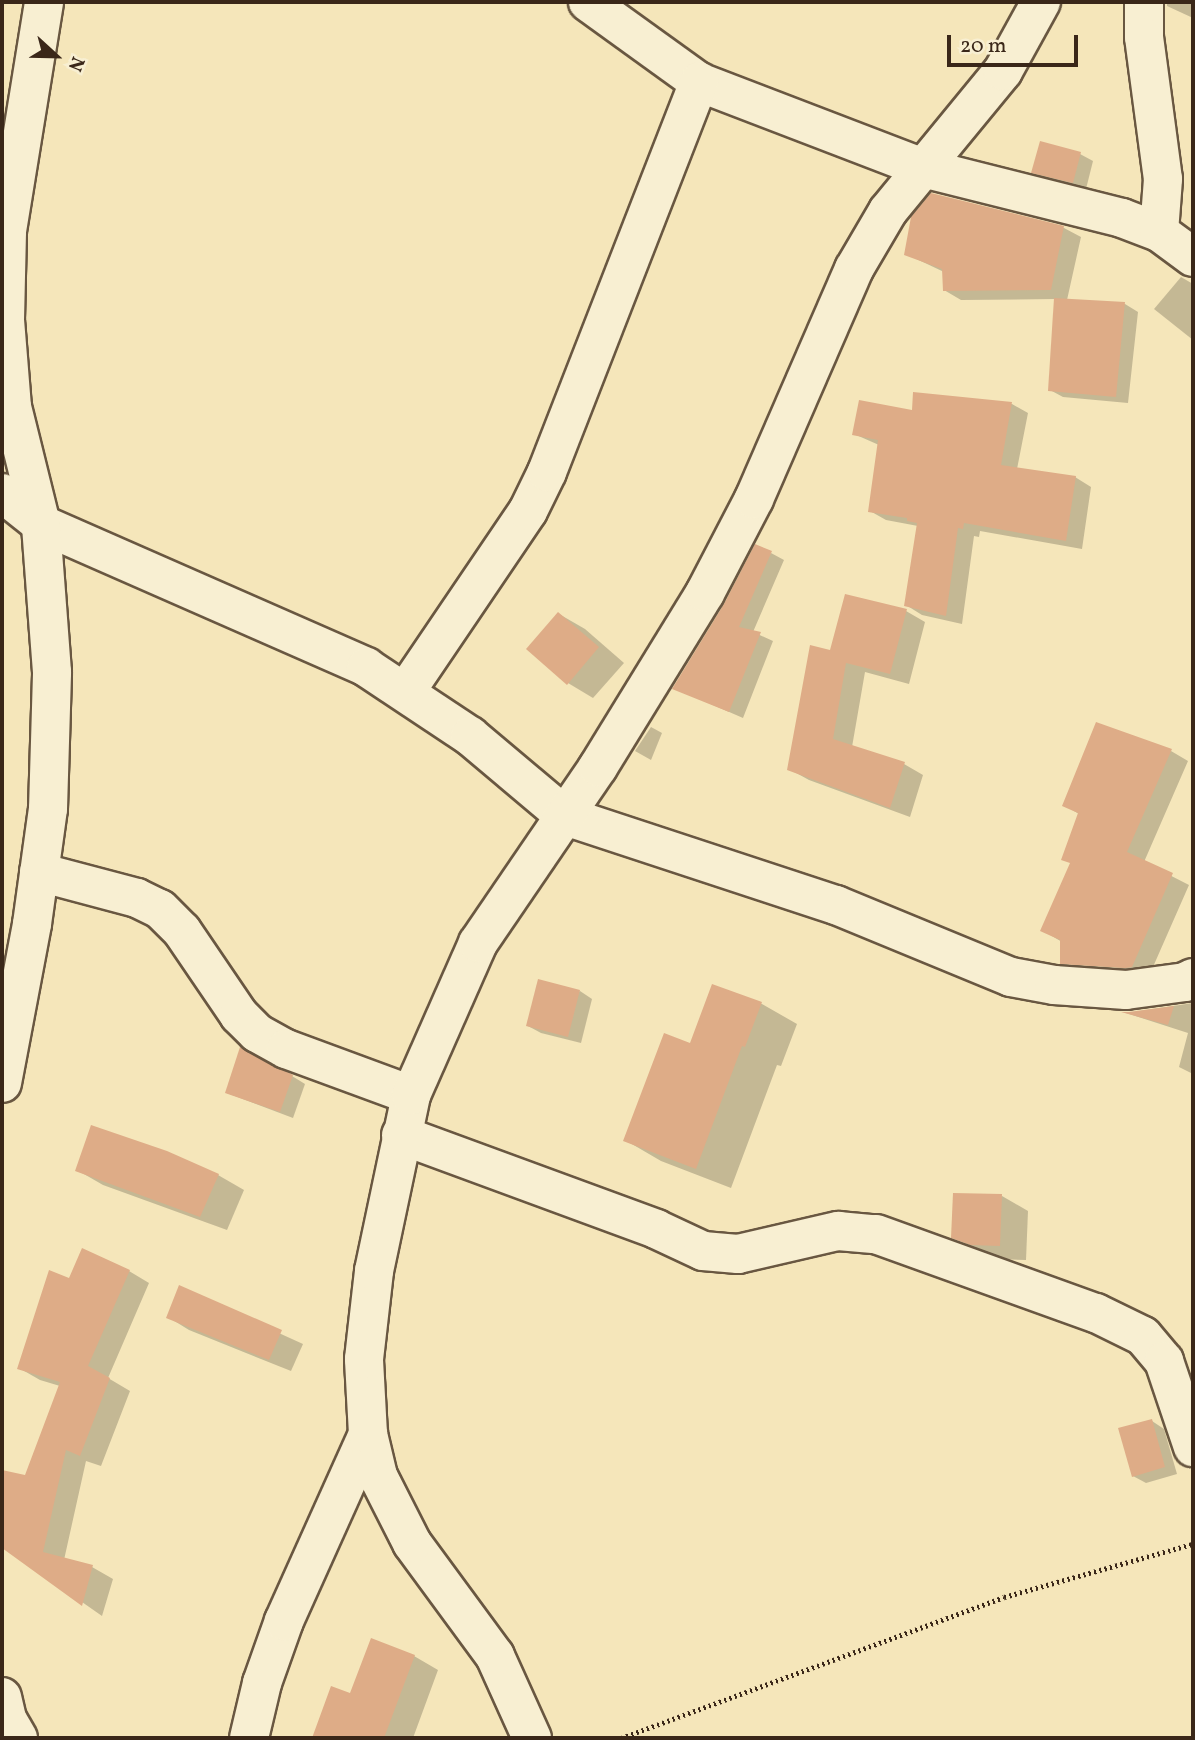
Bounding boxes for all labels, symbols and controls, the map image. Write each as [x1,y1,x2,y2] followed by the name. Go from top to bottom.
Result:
[21,21,91,91] north arrow
[950,21,1081,65] scale bar
[960,32,1006,61] text: 20 m
[61,53,90,75] text: N

